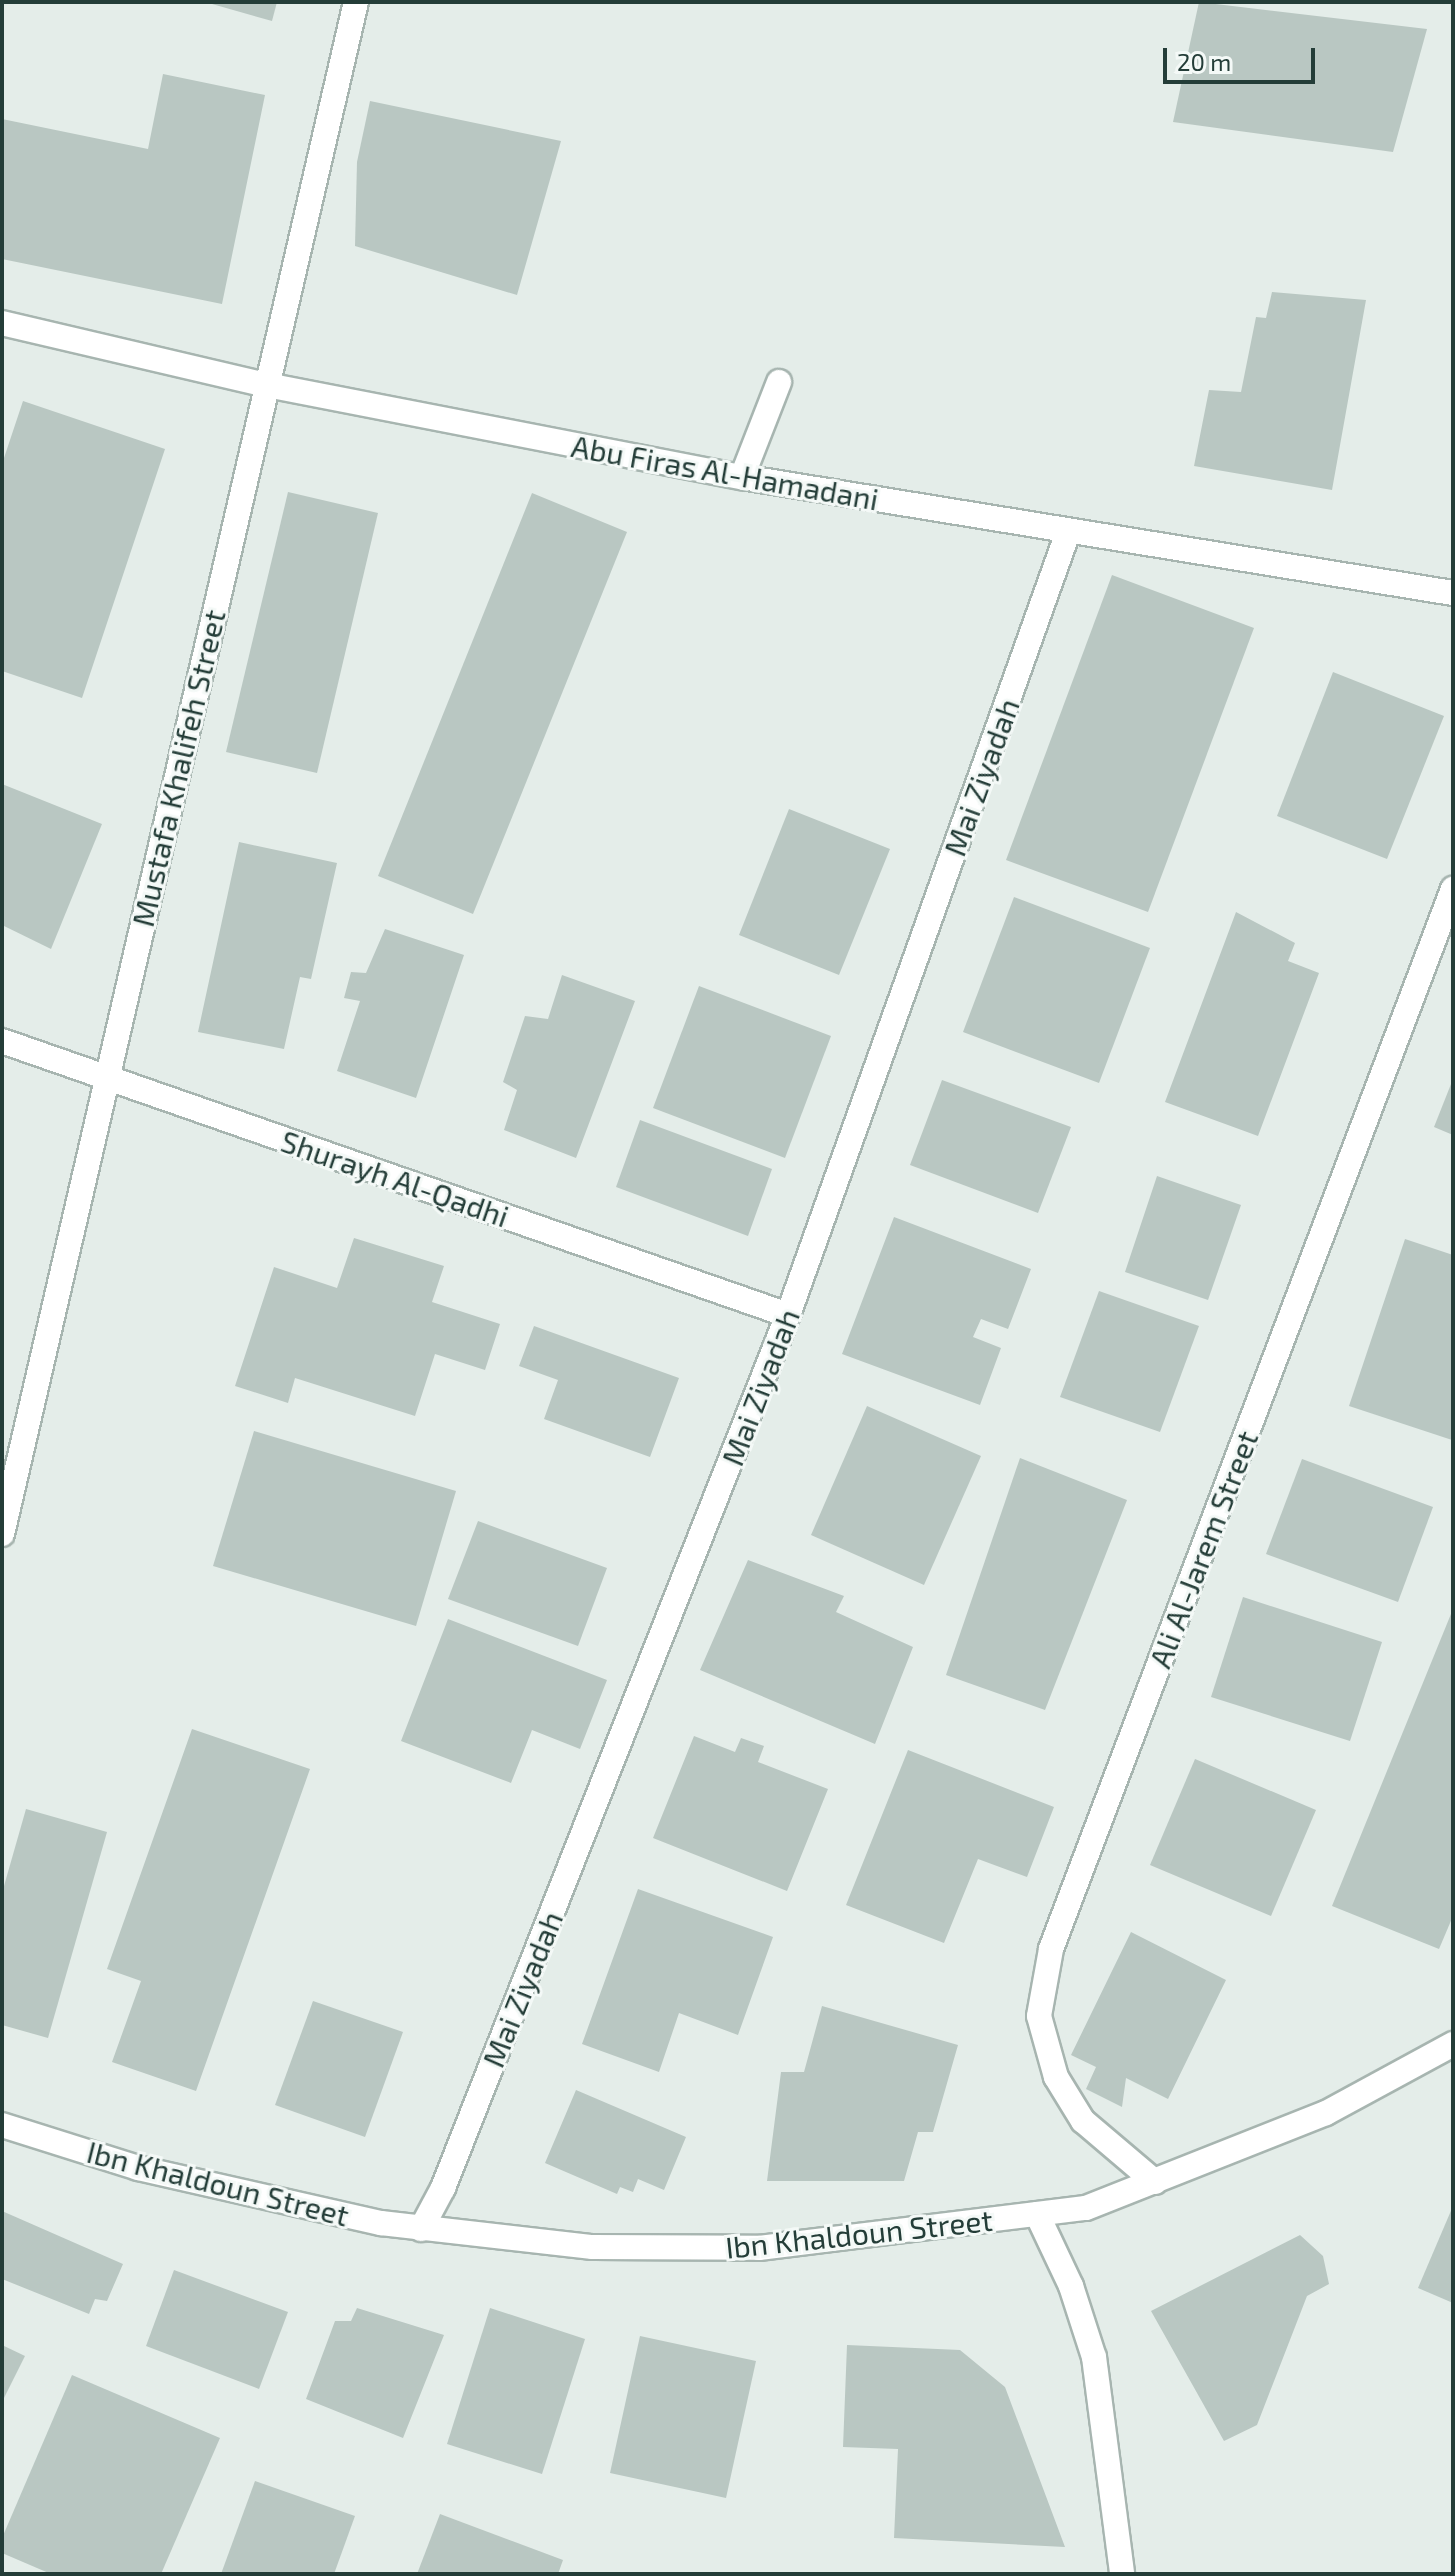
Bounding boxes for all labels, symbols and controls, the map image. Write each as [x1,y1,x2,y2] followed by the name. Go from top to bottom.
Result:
[1167,32,1319,82] scale bar
[1177,47,1231,76] text: 20 m
[568,427,882,517] street label: Abu Firas Al-Hamadani
[124,606,232,930] street label: Mustafa Khalifeh Street
[936,694,1026,860] street label: Mai Ziyadah
[276,1122,514,1234] street label: Shurayh Al-Qadhi
[714,1304,806,1470] street label: Mai Ziyadah
[1141,1425,1265,1673] street label: Ali Al-Jarem Street
[474,1906,570,2072] street label: Mai Ziyadah
[83,2133,353,2233] street label: Ibn Khaldoun Street
[724,2201,994,2265] street label: Ibn Khaldoun Street

